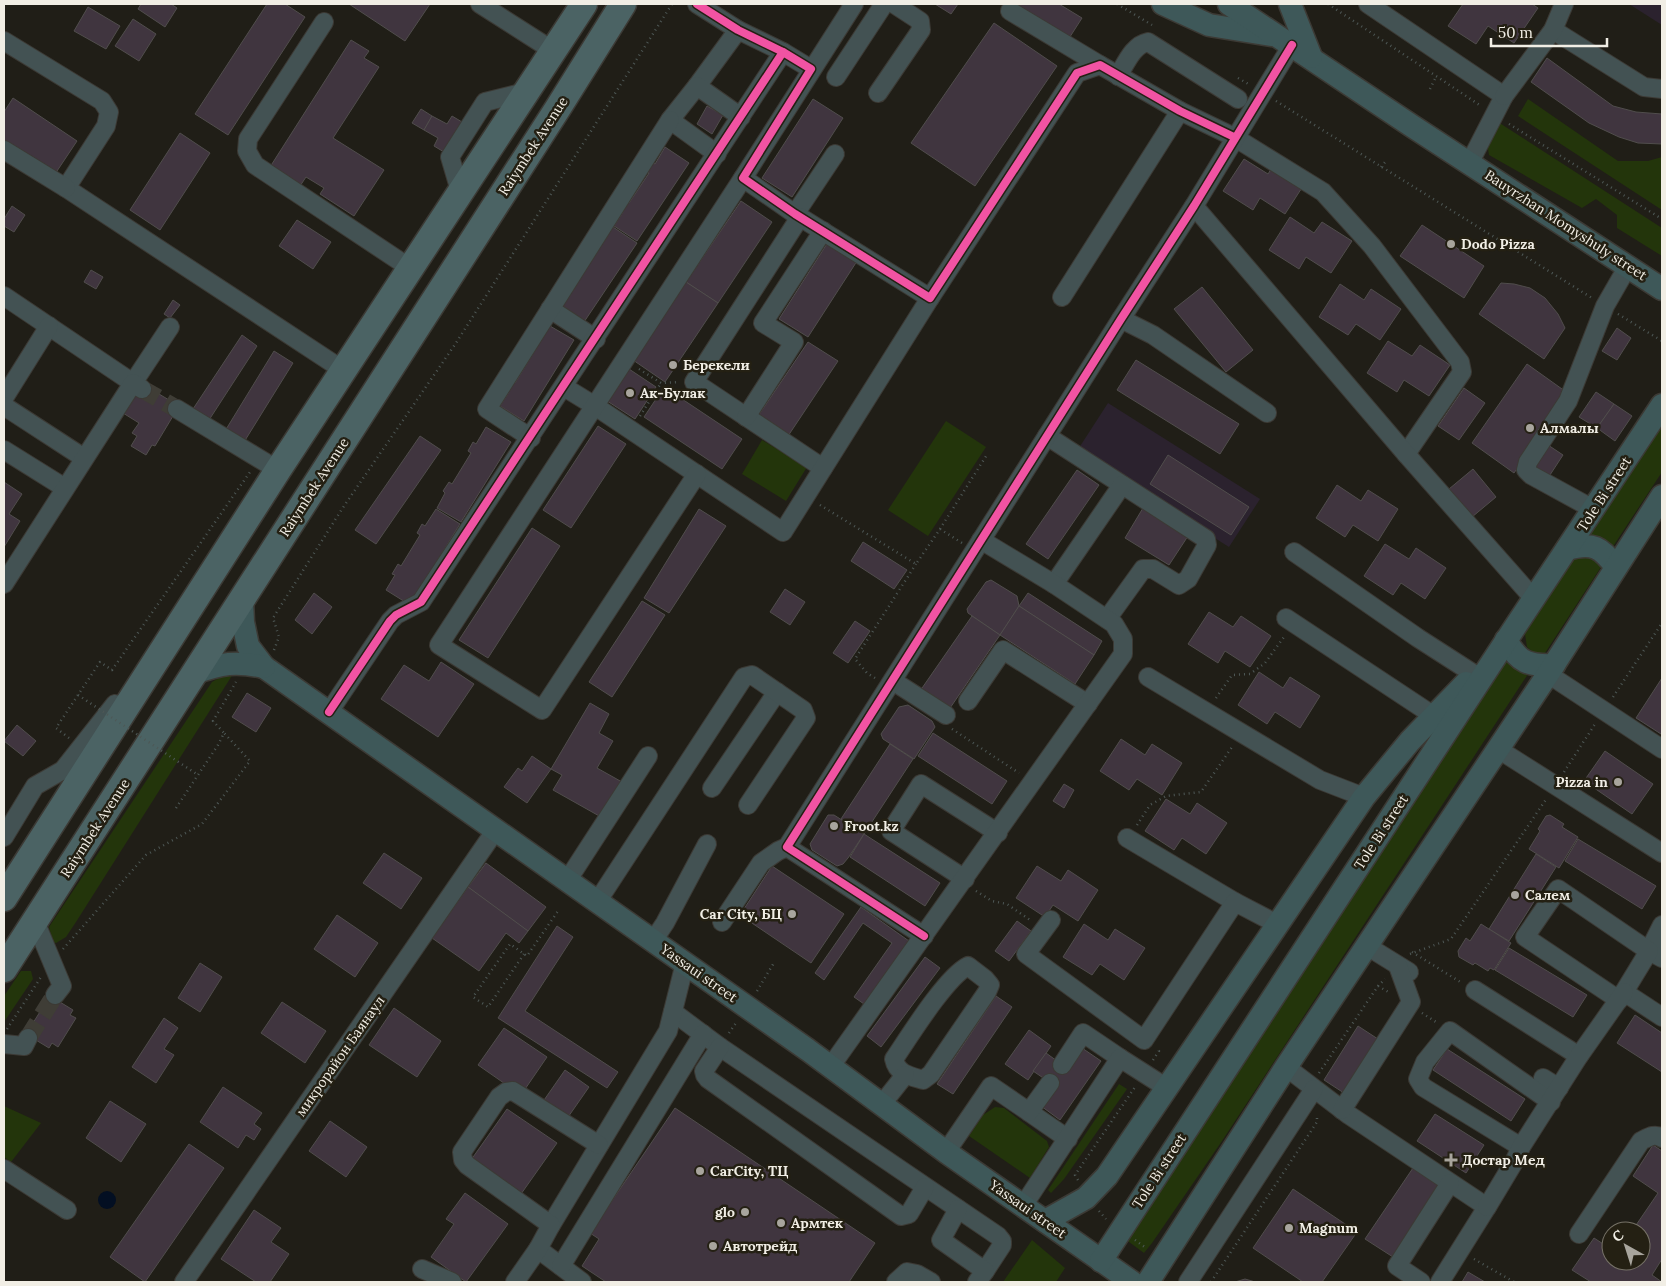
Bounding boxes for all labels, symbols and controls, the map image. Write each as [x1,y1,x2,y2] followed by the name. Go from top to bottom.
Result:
[1491,15,1607,47] scale bar
[1498,23,1533,42] text: 50 m
[494,93,572,199] street label: Raiymbek Avenue
[1482,166,1651,284] street label: Bauyrzhan Momyshuly street
[1461,235,1535,253] place label: Dodo Pizza
[1445,238,1457,250] marker: Dodo Pizza
[683,356,750,374] place label: Берекели
[667,359,679,371] marker: Берекели
[640,384,706,402] place label: Ак-Булак
[624,387,636,399] marker: Ак-Булак
[1540,419,1599,437] place label: Алмалы
[1524,422,1536,434] marker: Алмалы
[275,434,353,540] street label: Raiymbek Avenue
[1573,453,1635,535] street label: Tole Bi street
[1556,773,1608,791] place label: Pizza in
[56,775,134,881] street label: Raiymbek Avenue
[1612,776,1624,788] marker: Pizza in
[1350,791,1412,873] street label: Tole Bi street
[844,817,899,835] place label: Froot.kz
[828,820,840,832] marker: Froot.kz
[1525,886,1570,904] place label: Салем
[1509,889,1521,901] marker: Салем
[700,905,783,923] place label: Car City, БЦ
[786,908,798,920] marker: Car City, БЦ
[656,939,741,1006] street label: Yassaui street
[292,992,388,1120] street label: микрорайон Баянаул
[1128,1130,1190,1212] street label: Tole Bi street
[1462,1151,1545,1169] place label: Достар Мед
[1444,1153,1458,1167] marker: Достар Мед
[710,1162,789,1180] place label: CarCity, ТЦ
[694,1165,706,1177] marker: CarCity, ТЦ
[985,1175,1070,1242] street label: Yassaui street
[715,1203,735,1221] place label: glo
[739,1206,751,1218] marker: glo
[791,1214,844,1232] place label: Армтек
[775,1217,787,1229] marker: Армтек
[1299,1219,1358,1237] place label: Magnum
[1601,1221,1651,1271] north arrow
[1283,1222,1295,1234] marker: Magnum
[1608,1226,1628,1246] text: С
[723,1237,797,1255] place label: Автотрейд
[707,1240,719,1252] marker: Автотрейд

